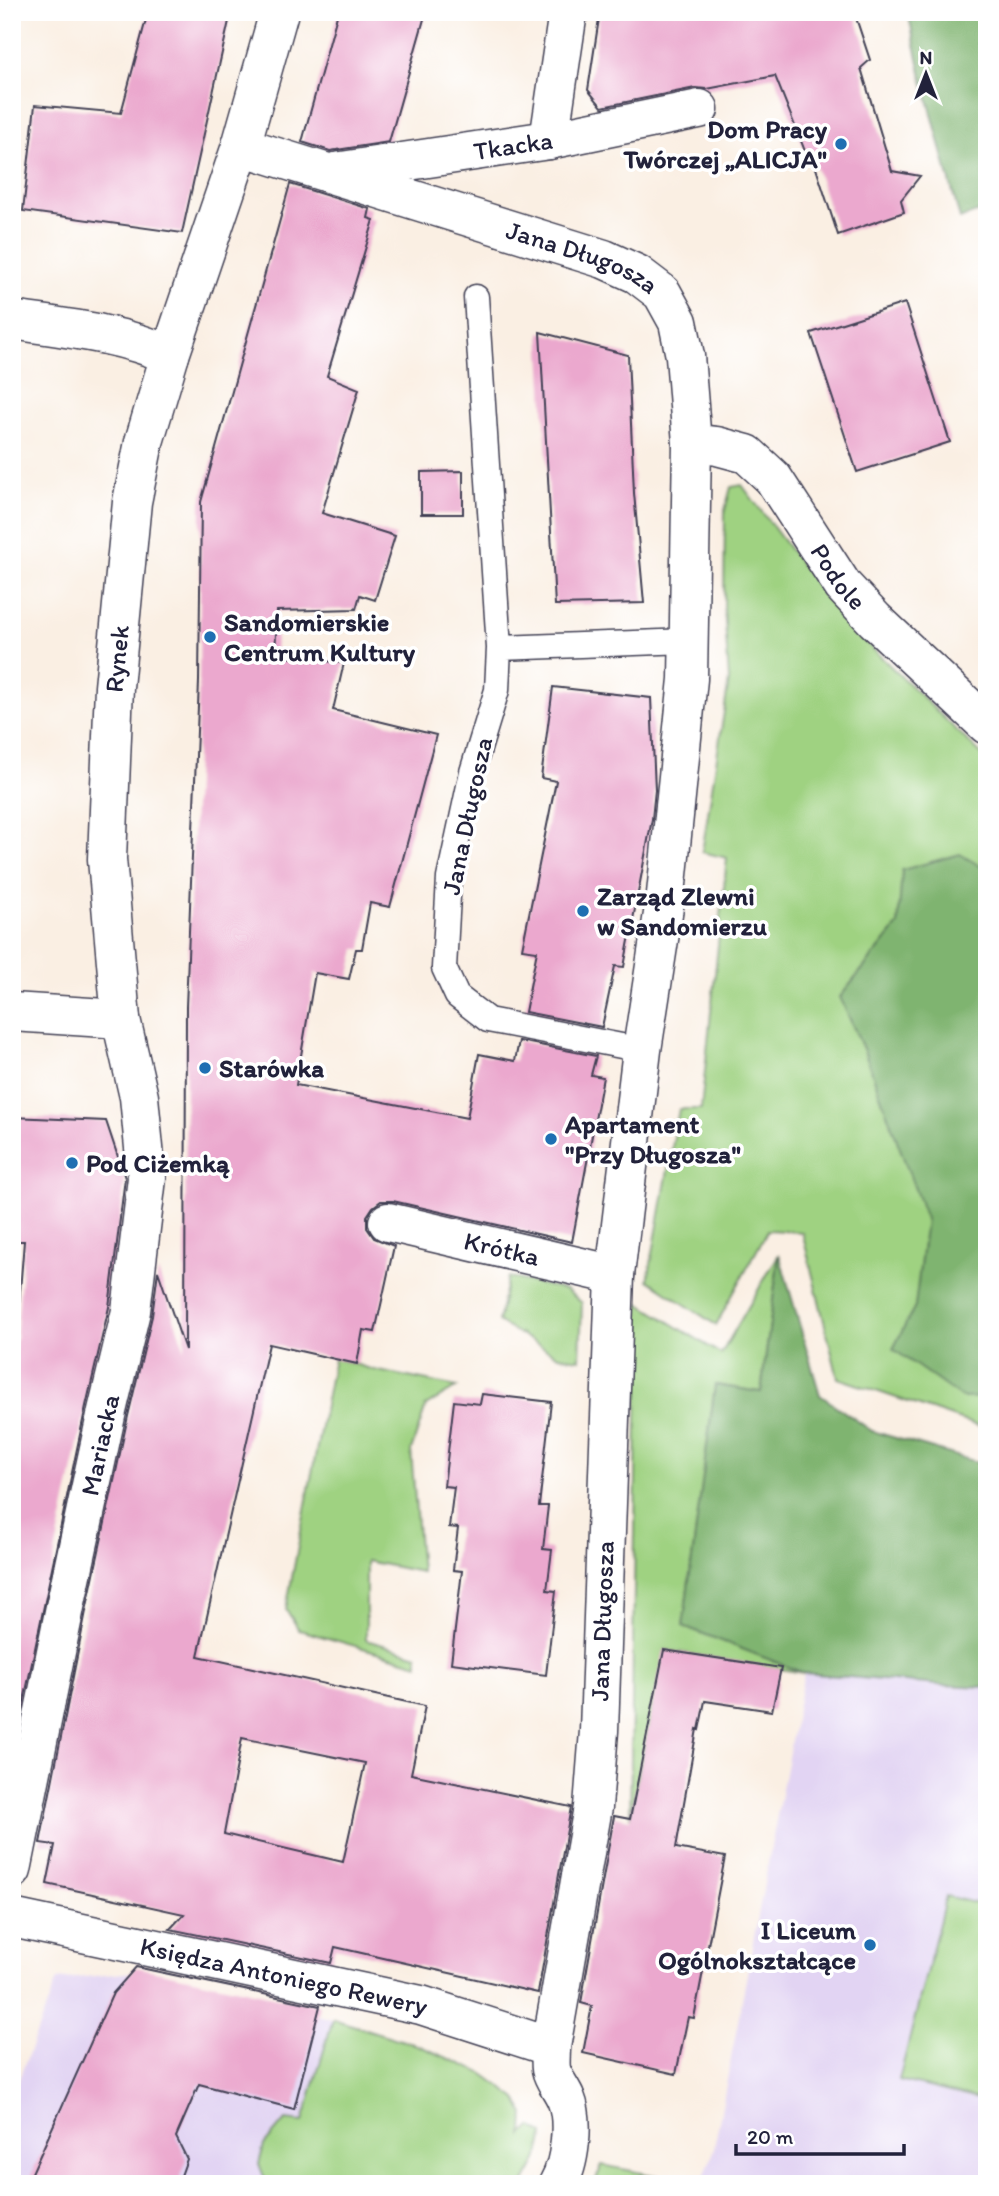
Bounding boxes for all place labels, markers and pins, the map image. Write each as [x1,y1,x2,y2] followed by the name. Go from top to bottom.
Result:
[622,113,828,175] place label: Dom Pracy Twórczej „ALICJA"
[833,136,849,152] marker: Dom Pracy Twórczej „ALICJA"
[224,606,416,668] place label: Sandomierskie Centrum Kultury
[202,629,218,645] marker: Sandomierskie Centrum Kultury
[597,880,768,942] place label: Zarząd Zlewni w Sandomierzu
[575,903,591,919] marker: Zarząd Zlewni w Sandomierzu
[219,1052,324,1084] place label: Starówka
[197,1060,213,1076] marker: Starówka
[564,1108,741,1170] place label: Apartament "Przy Długosza"
[543,1131,559,1147] marker: Apartament "Przy Długosza"
[86,1147,230,1179] place label: Pod Ciżemką
[64,1155,80,1171] marker: Pod Ciżemką
[658,1914,857,1976] place label: I Liceum Ogólnokształcące
[862,1937,878,1953] marker: I Liceum Ogólnokształcące

